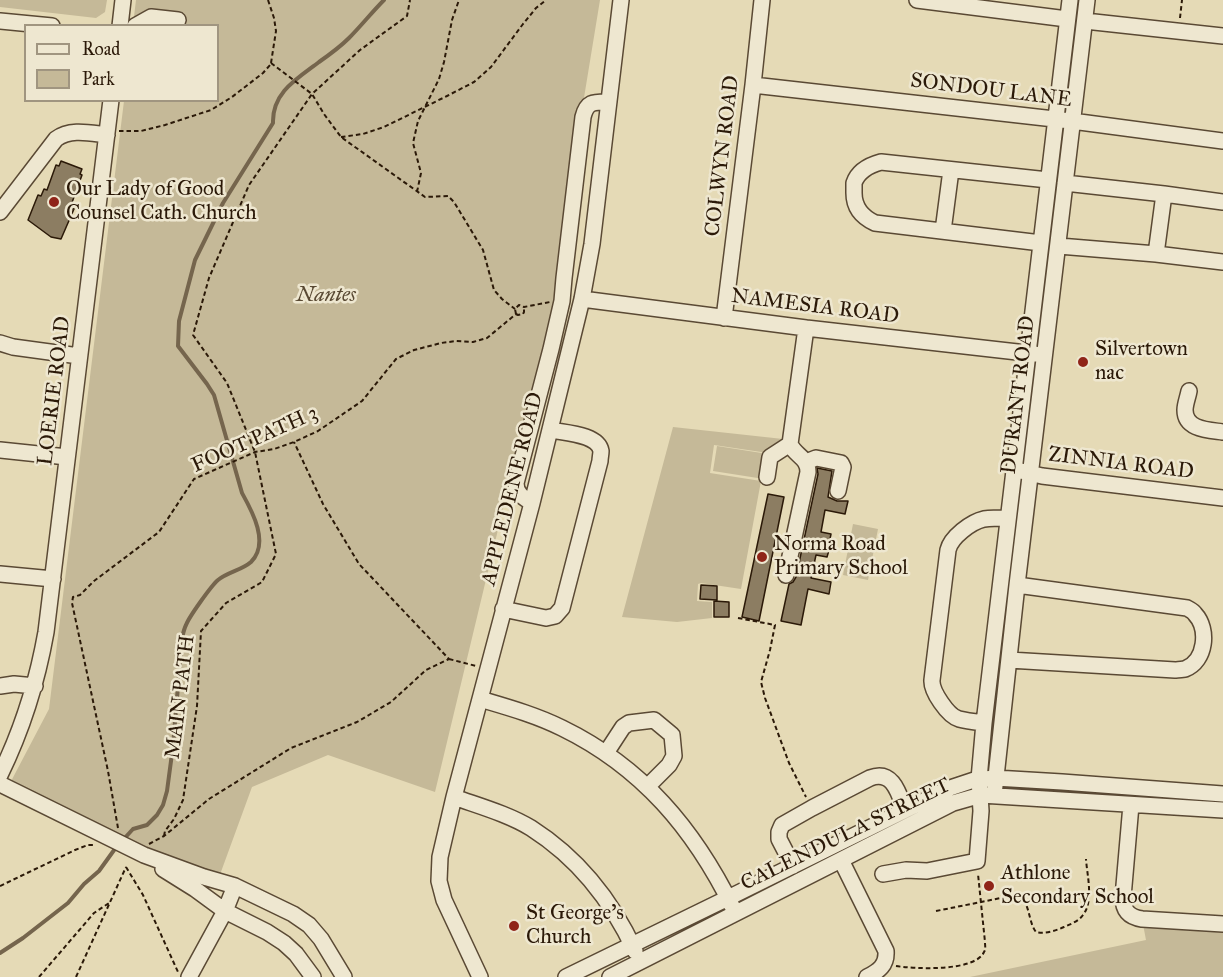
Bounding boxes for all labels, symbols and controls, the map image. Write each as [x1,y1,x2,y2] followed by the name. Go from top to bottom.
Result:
[24,24,219,102] legend
[82,38,120,60] text: Road
[82,68,115,90] text: Park
[909,69,1073,113] street label: SONDOU LANE
[701,74,745,238] street label: COLWYN ROAD
[66,177,257,227] place label: Our Lady of Good Counsel Cath. Church
[47,195,61,209] marker: Our Lady of Good Counsel Cath. Church
[296,283,356,309] park label: Nantes
[730,284,900,330] street label: NAMESIA ROAD
[997,314,1041,476] street label: DURANT ROAD
[33,315,77,467] street label: LOERIE ROAD
[1095,337,1188,387] place label: Silvertown nac
[1076,355,1090,369] marker: Silvertown nac
[477,390,549,588] street label: APPLEDENE ROAD
[188,401,322,479] street label: FOOT PATH 3
[1047,443,1195,485] street label: ZINNIA ROAD
[774,532,908,582] place label: Norma Road Primary School
[755,550,769,564] marker: Norma Road Primary School
[161,634,201,760] street label: MAIN PATH
[737,773,955,897] street label: CALENDULA STREET
[1001,861,1154,911] place label: Athlone Secondary School
[982,879,996,893] marker: Athlone Secondary School
[526,901,624,951] place label: St George's Church
[507,919,521,933] marker: St George's Church

